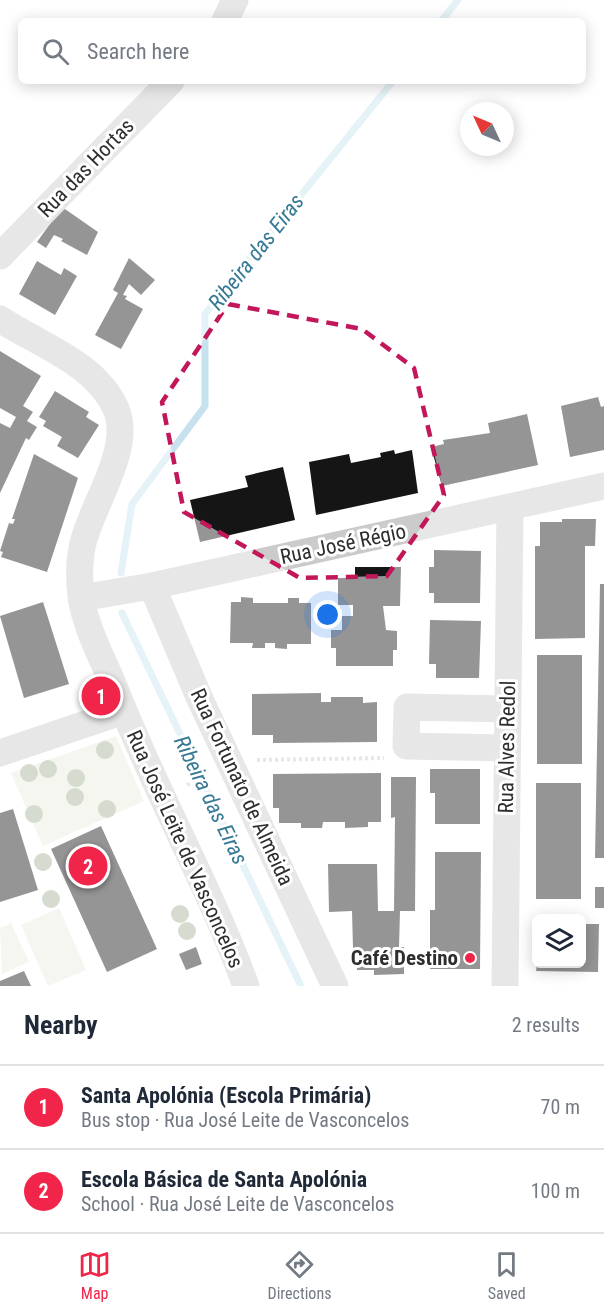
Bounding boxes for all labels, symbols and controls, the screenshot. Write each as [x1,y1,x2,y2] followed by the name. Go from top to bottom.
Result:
[18,18,586,84] search box
[39,35,72,68] icon: search
[87,39,189,64] text: Search here
[460,102,514,156] north arrow
[33,114,139,222] street label: Rua das Hortas
[203,189,309,315] water label: Ribeira das Eiras
[278,519,408,569] street label: Rua José Régio
[313,600,342,629] your location
[82,674,120,718] pin: 1
[494,680,520,814] street label: Rua Alves Redol
[186,685,298,889] street label: Rua Fortunato de Almeida
[122,726,248,972] street label: Rua José Leite de Vasconcelos
[169,732,253,868] water label: Ribeira das Eiras
[68,844,107,888] pin: 2
[532,914,586,968] map controls
[532,914,586,968] button: layers
[351,946,458,970] place label: Café Destino
[463,951,477,965] marker: Café Destino
[24,1010,98,1040] text: Nearby
[512,1013,580,1037] text: 2 results
[81,1083,371,1108] text: Santa Apolónia (Escola Primária)
[38,1095,49,1119] text: 1
[541,1095,580,1119] text: 70 m
[81,1108,409,1132] text: Bus stop · Rua José Leite de Vasconcelos
[81,1167,367,1192] text: Escola Básica de Santa Apolónia
[38,1179,49,1203] text: 2
[531,1179,580,1203] text: 100 m
[81,1192,394,1216] text: School · Rua José Leite de Vasconcelos
[78,1248,111,1303] tab: Map
[268,1248,331,1303] tab: Directions
[488,1248,526,1303] tab: Saved

